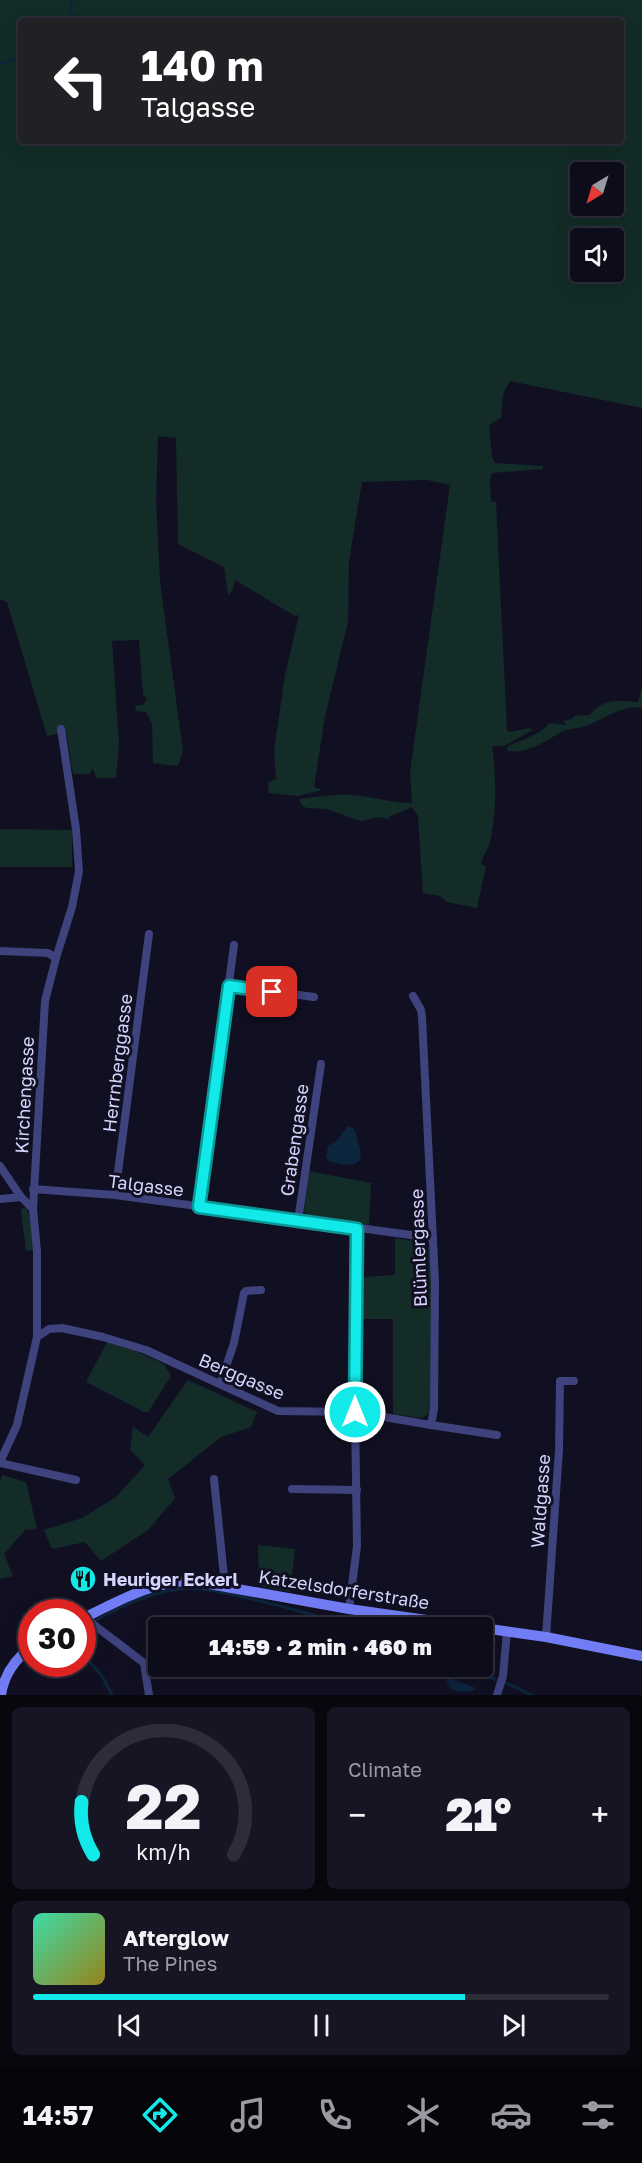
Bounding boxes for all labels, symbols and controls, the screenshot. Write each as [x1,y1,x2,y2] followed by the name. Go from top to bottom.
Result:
[141,40,263,90] text: 140 m
[42,42,120,120] icon: left
[141,91,255,123] text: Talgasse
[570,162,624,216] north arrow
[570,162,624,282] map controls
[570,228,624,282] button: sound
[246,966,297,1017] pin
[255,975,288,1008] icon: arrive
[98,992,136,1134] street label: Herrnberggasse
[10,1036,38,1154] street label: Kirchengasse
[275,1082,313,1198] street label: Grabengasse
[107,1169,185,1201] street label: Talgasse
[405,1189,431,1307] street label: Blümlergasse
[196,1348,288,1404] street label: Berggasse
[323,1380,387,1444] position arrow
[526,1453,554,1549] street label: Waldgasse
[68,1564,98,1594] restaurant icon: Heuriger Eckerl
[257,1565,431,1613] street label: Katzelsdorferstraße
[103,1568,238,1590] place label: Heuriger Eckerl
[18,1599,96,1677] speed limit sign: 30
[209,1633,432,1660] text: 14:59 · 2 min · 460 m
[348,1757,422,1781] text: Climate
[125,1768,202,1843] text: 22
[445,1787,512,1841] text: 21°
[348,1795,366,1834] text: −
[591,1795,609,1834] text: +
[136,1839,191,1865] text: km/h
[123,1924,229,1951] text: Afterglow
[123,1951,217,1975] text: The Pines
[113,2009,146,2042] icon: previous
[305,2009,338,2042] icon: pause
[497,2009,530,2042] icon: next
[139,2094,181,2136] icon: directions
[227,2094,269,2136] icon: music
[314,2094,356,2136] icon: phone
[402,2094,444,2136] icon: climate
[490,2094,532,2136] icon: car
[577,2094,619,2136] icon: filters
[23,2099,93,2131] text: 14:57

